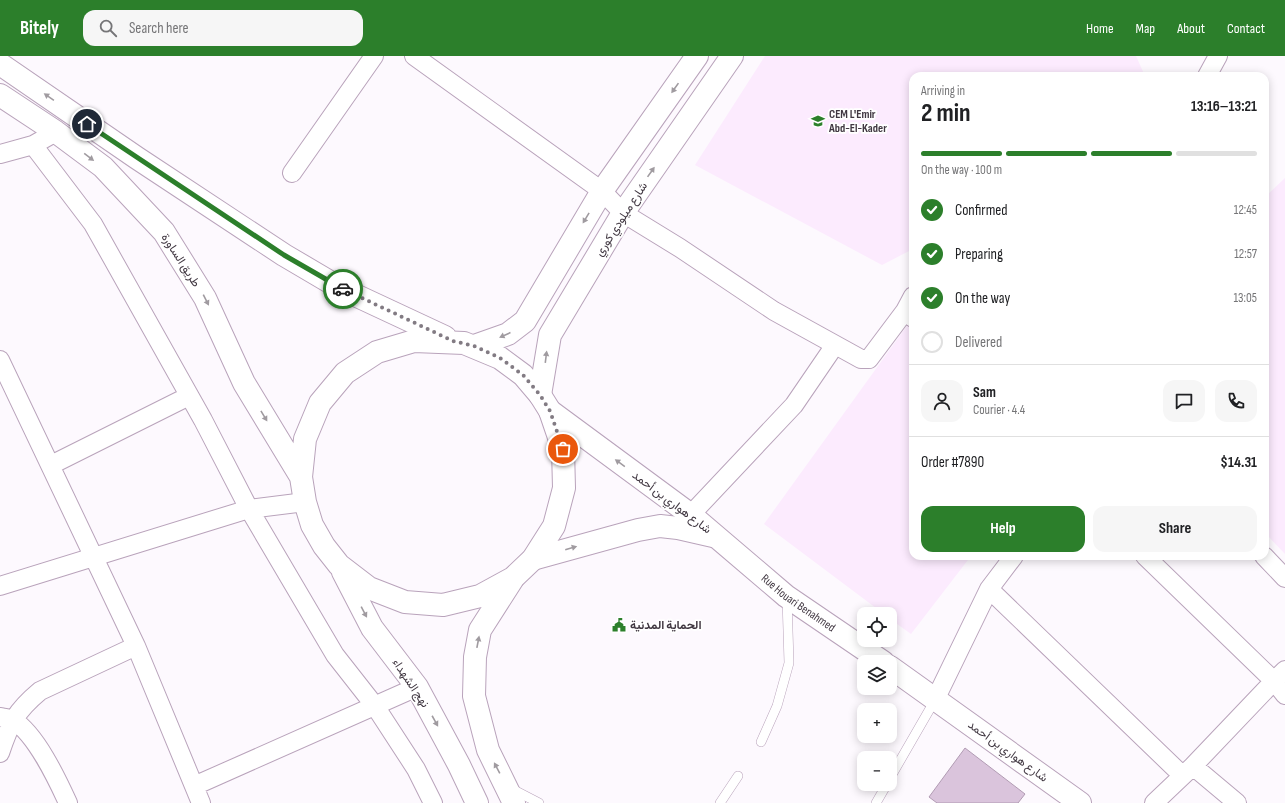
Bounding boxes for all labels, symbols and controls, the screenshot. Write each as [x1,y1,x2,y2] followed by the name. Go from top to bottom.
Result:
[83,10,363,46] search box
[20,17,59,40] text: Bitely
[97,17,119,39] icon: search
[129,19,189,38] text: Search here
[1086,20,1114,37] text: Home
[1136,20,1155,37] text: Map
[1177,20,1205,37] text: About
[1227,20,1265,37] text: Contact
[671,83,679,93] one-way arrow
[921,83,965,99] text: Arriving in
[44,93,54,101] one-way arrow
[1191,97,1257,116] text: 13:16–13:21
[921,98,971,129] text: 2 min
[70,107,104,141] pin
[828,107,887,136] place label: CEM L'Emir Abd-El-Kader
[76,113,98,135] icon: home
[810,113,826,129] school or university icon: CEM L'Emir Abd-El-Kader
[84,153,95,161] one-way arrow
[921,162,1002,178] text: On the way · 100 m
[647,167,655,178] one-way arrow
[592,179,653,260] street label: شارع ميلودي كوري
[921,199,943,221] icon: check
[955,201,1008,220] text: Confirmed
[1234,202,1257,218] text: 12:45
[582,212,589,224] one-way arrow
[158,231,204,290] street label: طريق الساورة
[921,243,943,265] icon: check
[955,245,1003,264] text: Preparing
[1234,246,1257,262] text: 12:57
[323,269,363,309] courier
[332,278,354,300] icon: car
[921,287,943,309] icon: check
[955,289,1010,308] text: On the way
[1234,290,1257,306] text: 13:05
[203,294,209,306] one-way arrow
[499,332,510,338] one-way arrow
[955,333,1002,352] text: Delivered
[543,351,550,363] one-way arrow
[921,380,963,422] button: person
[1163,380,1205,422] button: chat
[1215,380,1257,422] button: phone
[973,383,996,402] text: Sam
[973,402,1025,418] text: Courier · 4.4
[260,410,267,422] one-way arrow
[546,432,580,466] pin
[552,438,574,460] icon: bag
[921,453,984,472] text: Order #7890
[1220,453,1257,472] text: $14.31
[615,459,626,467] one-way arrow
[628,468,714,539] street label: شارع هواري بن أحمد
[921,506,1085,552] button: Help
[1093,506,1257,552] button: Share
[565,545,577,551] one-way arrow
[758,571,838,635] street label: Rue Houari Benahmed
[361,607,367,618] one-way arrow
[857,607,897,791] map controls
[857,607,897,647] button: locate
[611,617,627,633] public building icon: الحماية المدنية
[630,618,702,633] place label: الحماية المدنية
[475,636,481,648] one-way arrow
[857,655,897,695] button: layers
[388,656,432,711] street label: نهج الشهداء
[857,703,897,743] button: +
[432,715,438,727] one-way arrow
[964,717,1051,787] street label: شارع هواري بن أحمد
[857,751,897,791] button: −
[494,762,501,774] one-way arrow

